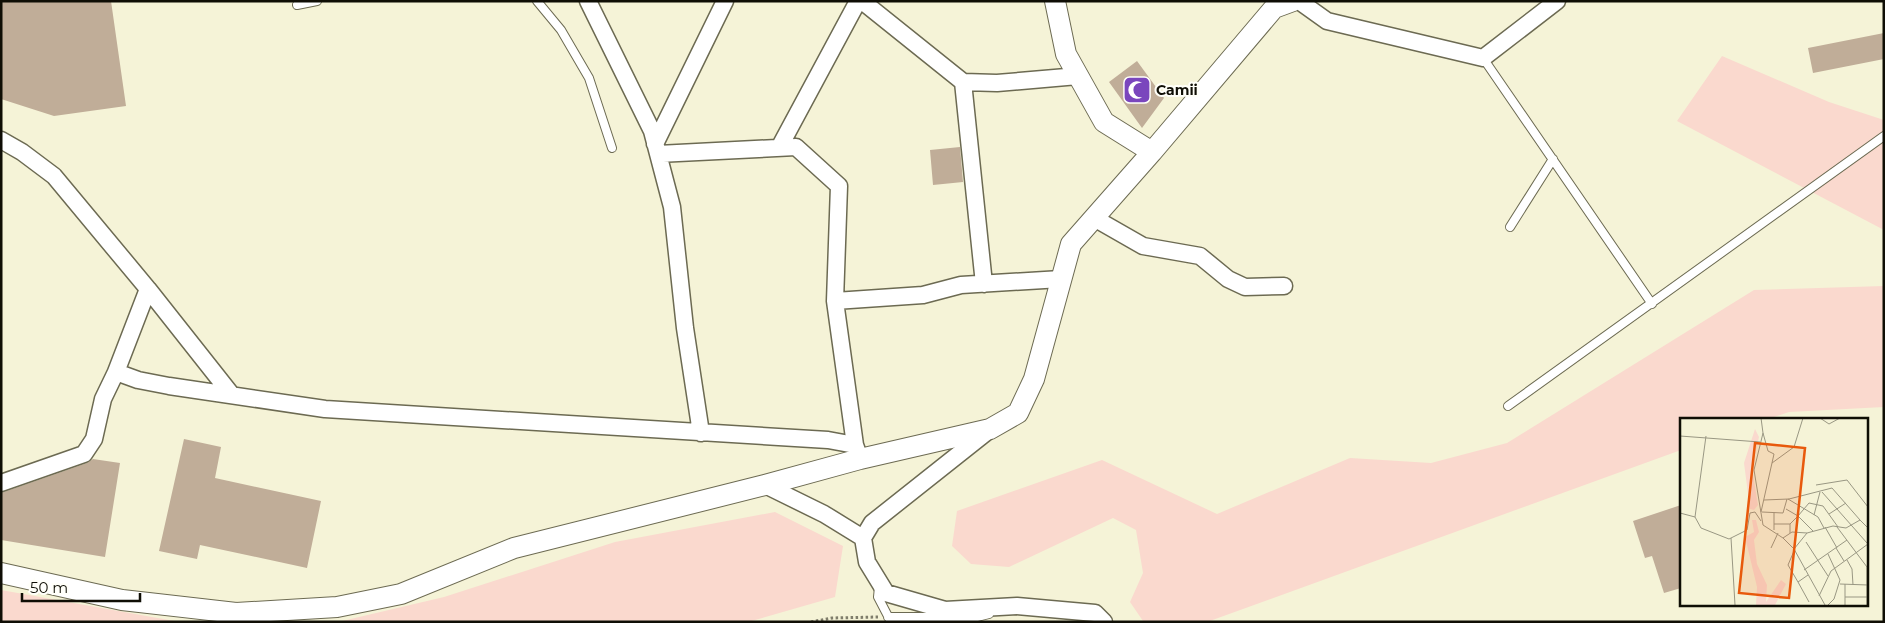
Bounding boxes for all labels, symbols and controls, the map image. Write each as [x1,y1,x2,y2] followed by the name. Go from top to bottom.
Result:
[1122,75,1152,105] mosque icon: Camii
[1156,81,1198,99] place label: Camii
[1680,418,1868,606] inset map
[22,570,140,602] scale bar
[30,578,68,597] text: 50 m

